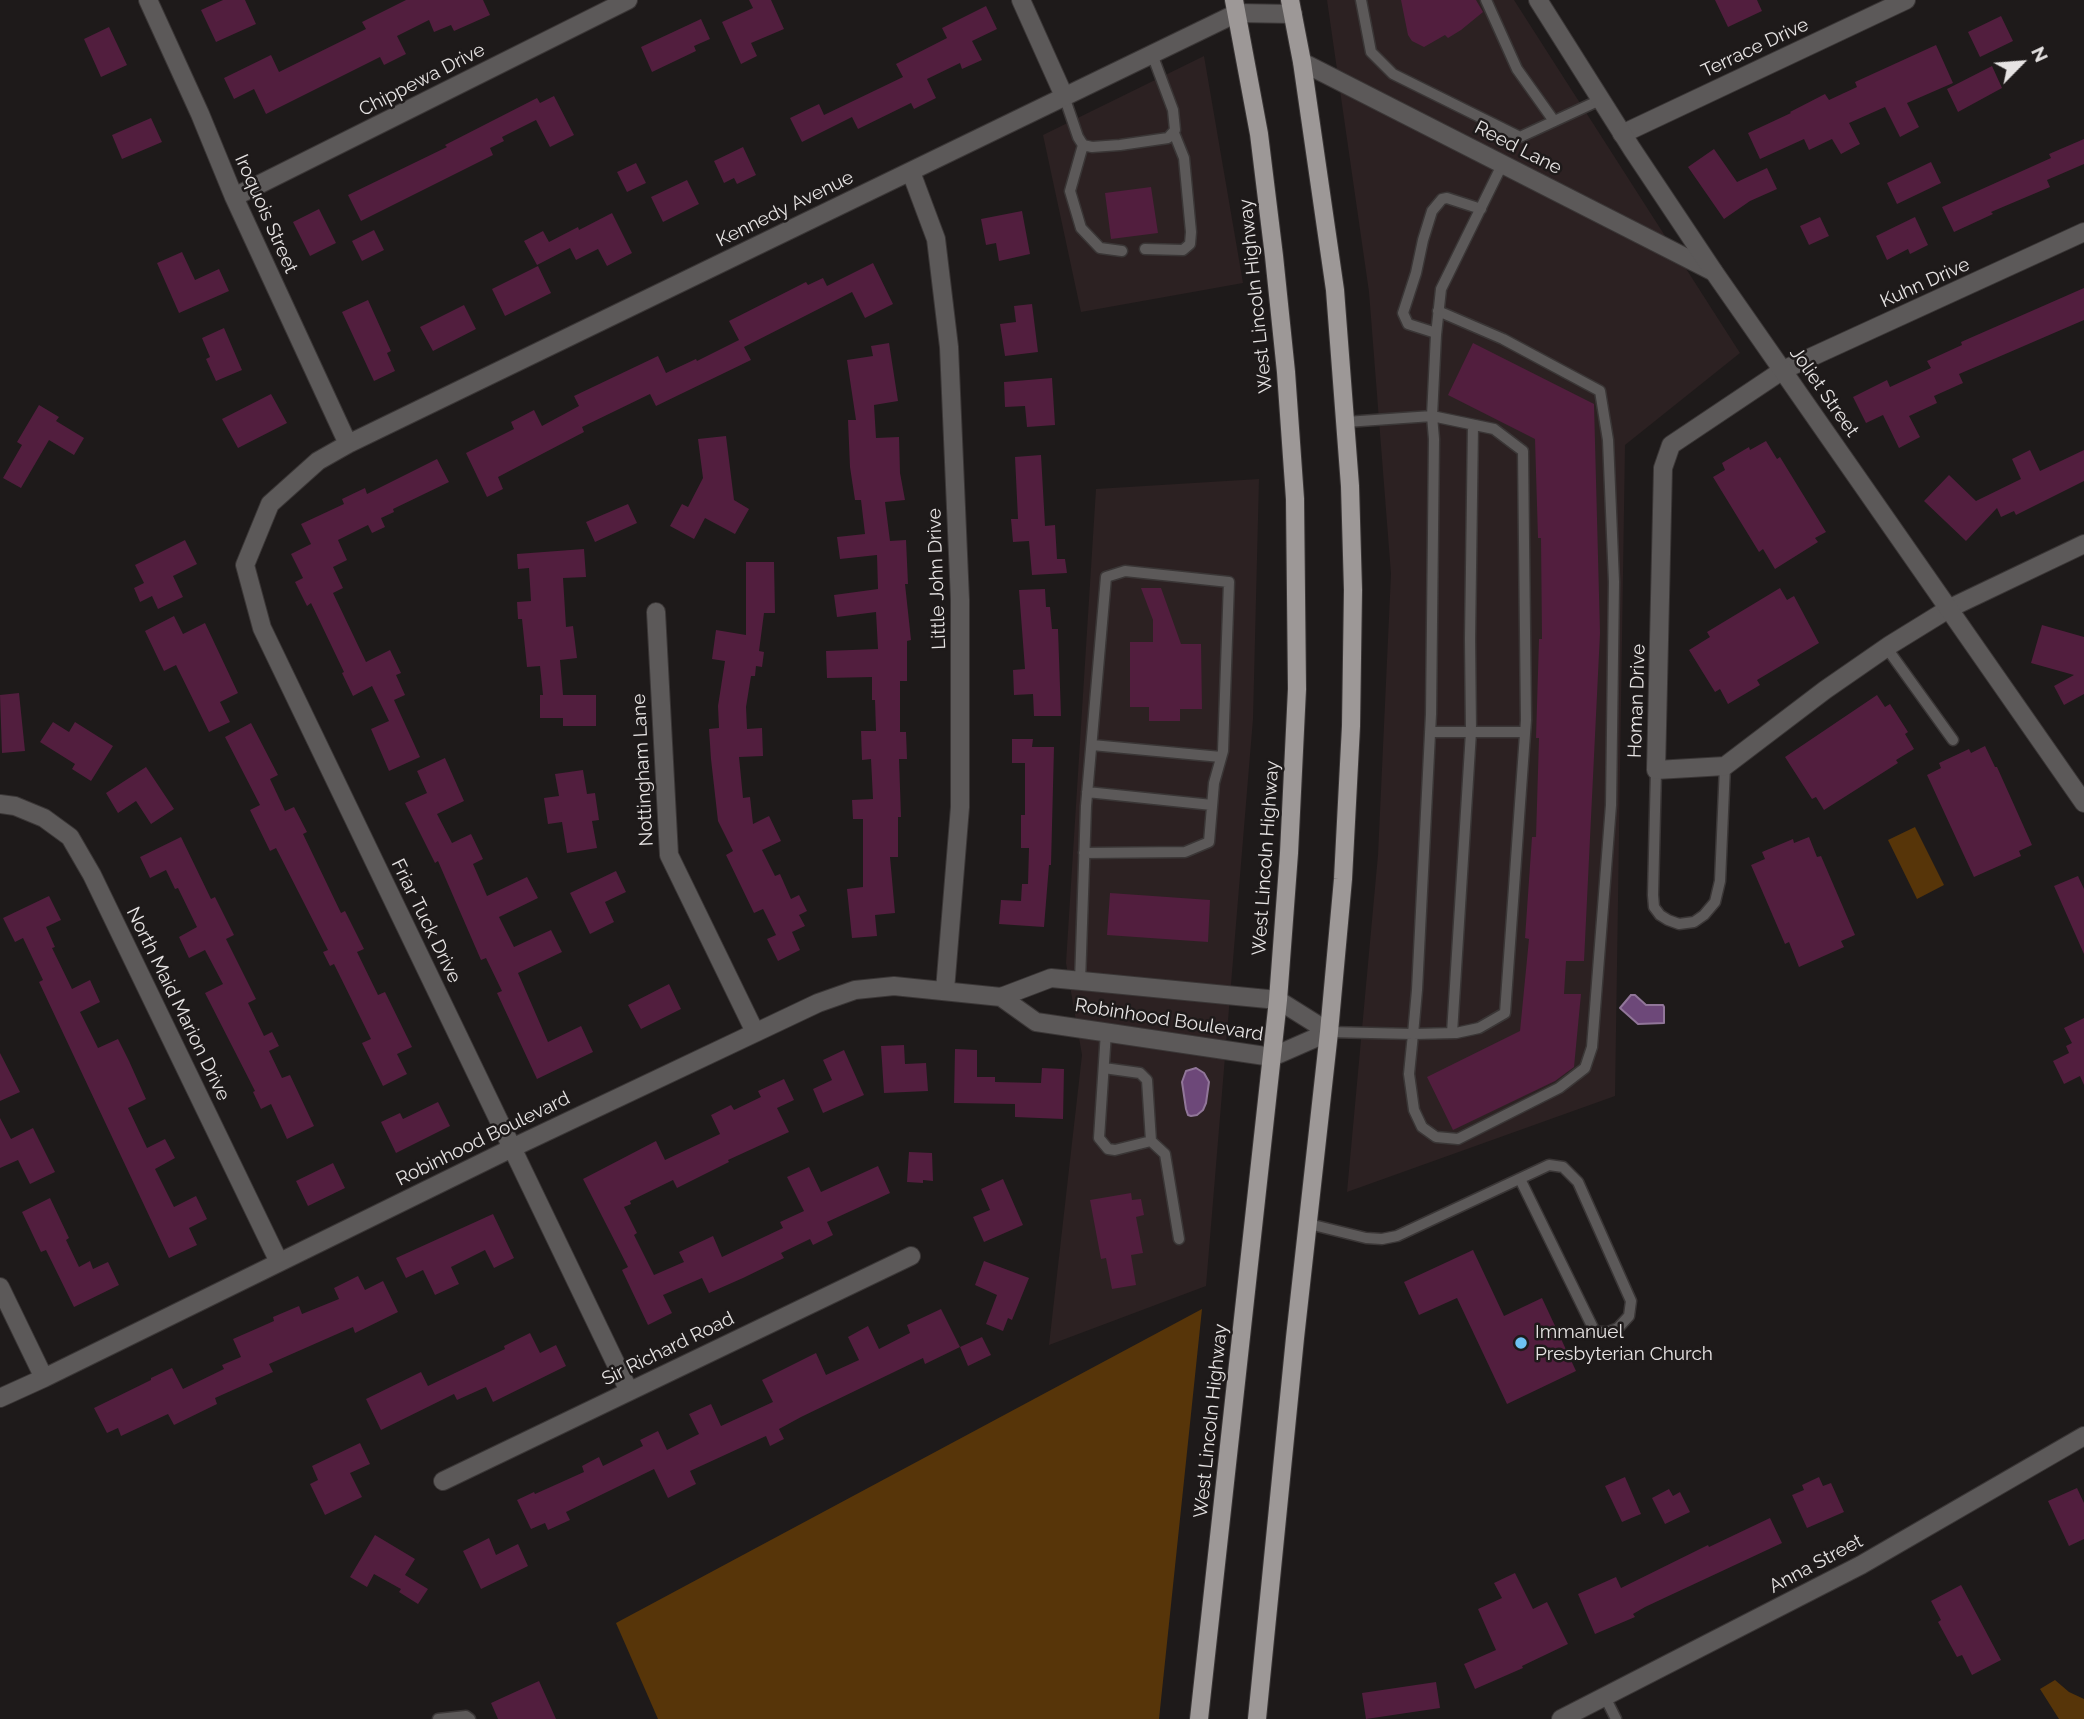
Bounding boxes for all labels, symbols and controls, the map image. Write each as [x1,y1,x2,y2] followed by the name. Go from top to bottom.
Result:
[1698,13,1812,83] street label: Terrace Drive
[1986,28,2056,98] north arrow
[355,38,489,122] street label: Chippewa Drive
[2027,43,2053,65] text: N
[1471,116,1565,180] street label: Reed Lane
[230,151,302,277] street label: Iroquois Street
[713,166,857,252] street label: Kennedy Avenue
[1234,198,1278,394] street label: West Lincoln Highway
[1877,253,1973,313] street label: Kuhn Drive
[1785,343,1863,441] street label: Joliet Street
[923,508,951,650] street label: Little John Drive
[1624,644,1650,758] street label: Homan Drive
[628,693,658,847] street label: Nottingham Lane
[1248,760,1284,956] street label: West Lincoln Highway
[386,855,466,987] street label: Friar Tuck Drive
[121,903,235,1105] street label: North Maid Marion Drive
[1073,994,1265,1046] street label: Robinhood Boulevard
[392,1087,574,1191] street label: Robinhood Boulevard
[598,1307,738,1391] street label: Sir Richard Road
[1535,1321,1713,1365] place label: Immanuel Presbyterian Church
[1189,1323,1233,1519] street label: West Lincoln Highway
[1513,1335,1529,1351] marker: Immanuel Presbyterian Church
[1765,1530,1867,1598] street label: Anna Street

